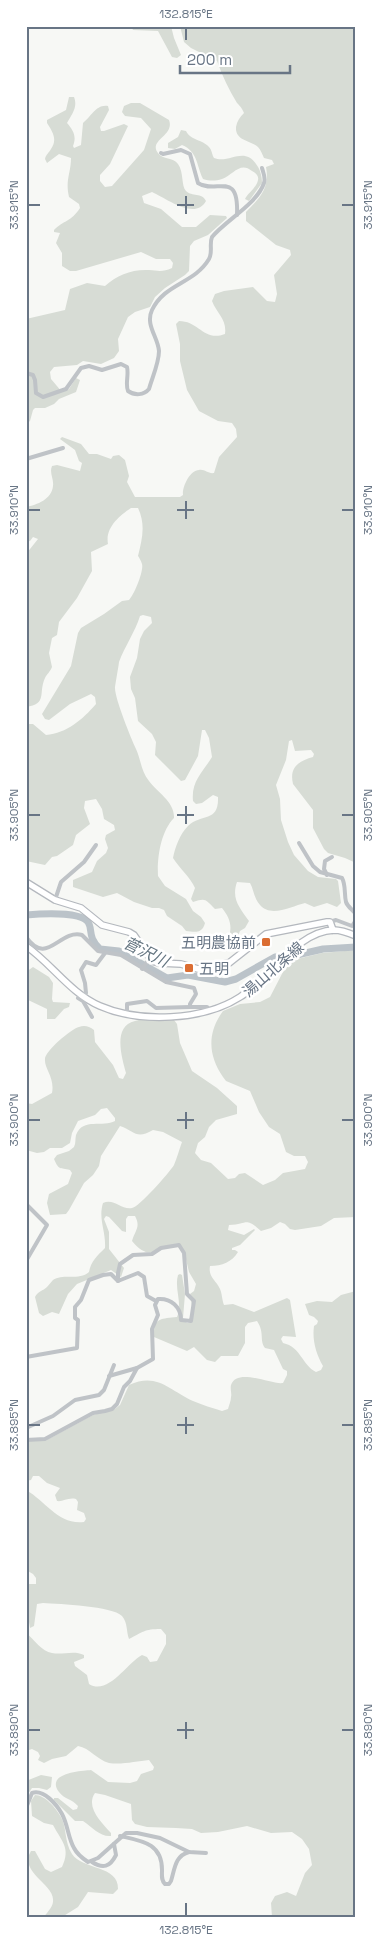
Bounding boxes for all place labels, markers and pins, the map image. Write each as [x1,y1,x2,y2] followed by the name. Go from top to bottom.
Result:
[181,933,256,952] place label: 五明農協前
[260,936,272,948] marker: 五明農協前
[199,959,229,978] place label: 五明
[183,962,195,974] marker: 五明

